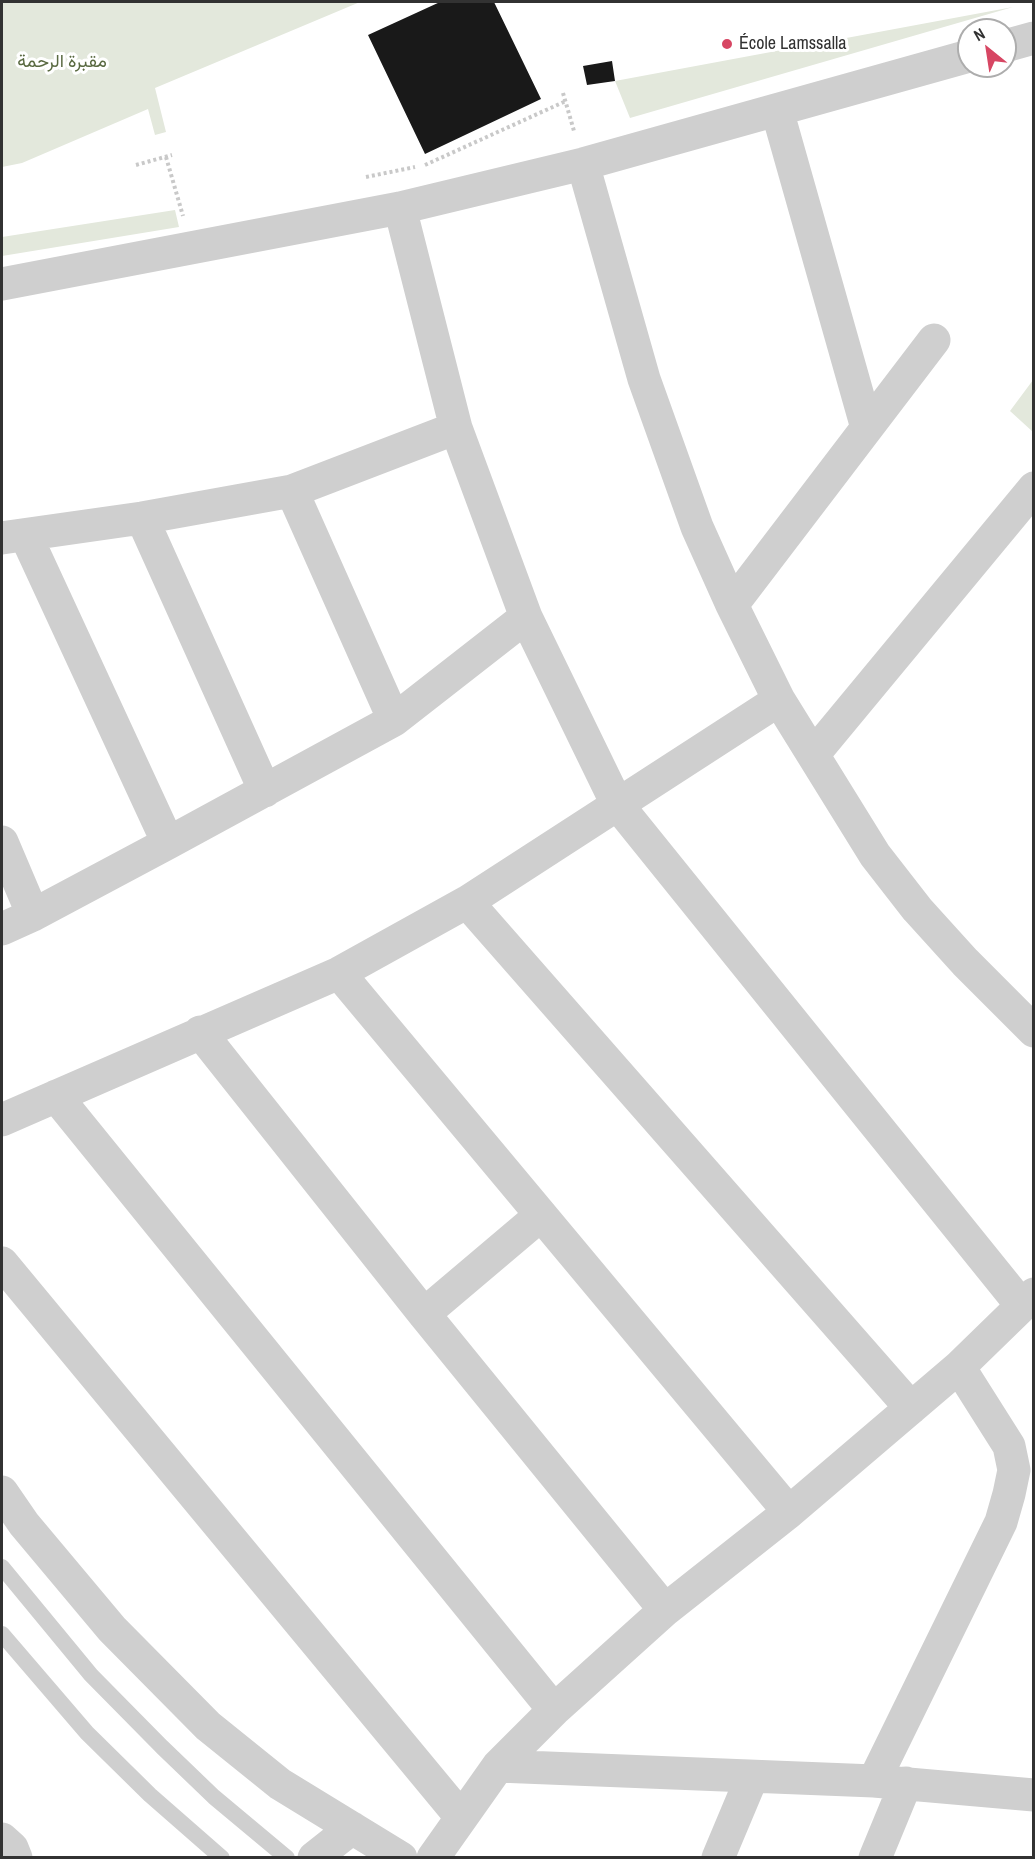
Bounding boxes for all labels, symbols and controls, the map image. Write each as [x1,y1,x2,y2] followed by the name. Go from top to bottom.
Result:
[957,18,1017,78] north arrow
[969,22,989,46] text: N
[739,33,846,55] place label: École Lamssalla
[720,37,734,51] marker: École Lamssalla
[17,51,107,73] park label: مقبرة الرحمة

